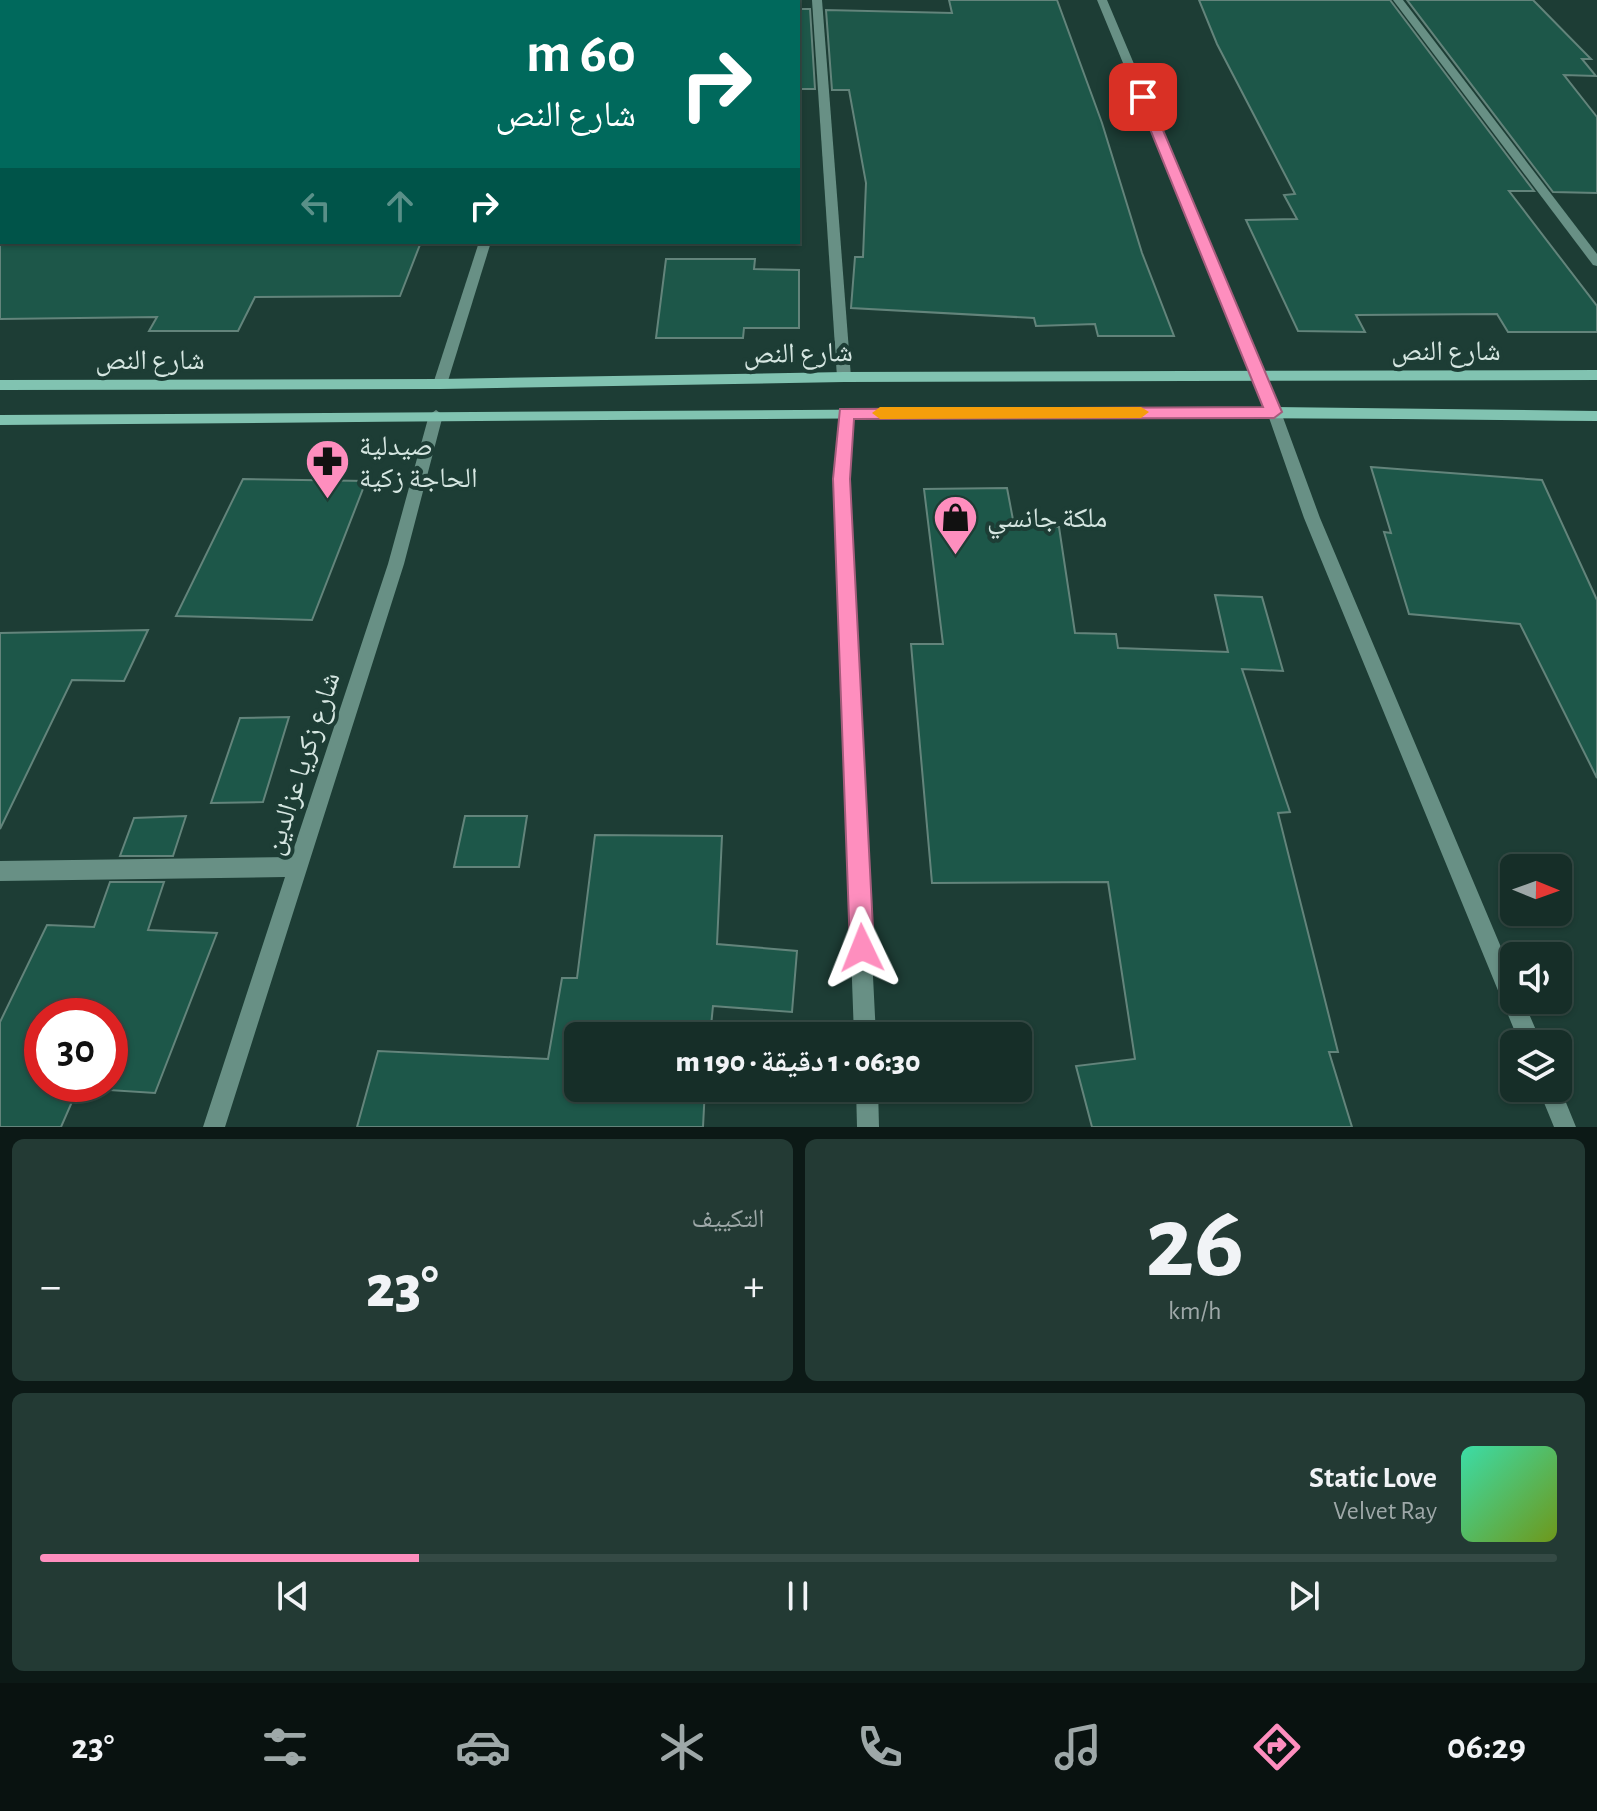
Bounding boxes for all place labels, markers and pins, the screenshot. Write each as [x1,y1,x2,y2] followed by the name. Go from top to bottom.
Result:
[1109,63,1177,131] pin
[359,433,478,493] place label: صيدلية الحاجة زكية
[304,437,352,500] pharmacy icon: صيدلية الحاجة زكية
[932,493,980,556] shop icon: ملكة جانسي
[987,505,1107,540] place label: ملكة جانسي

